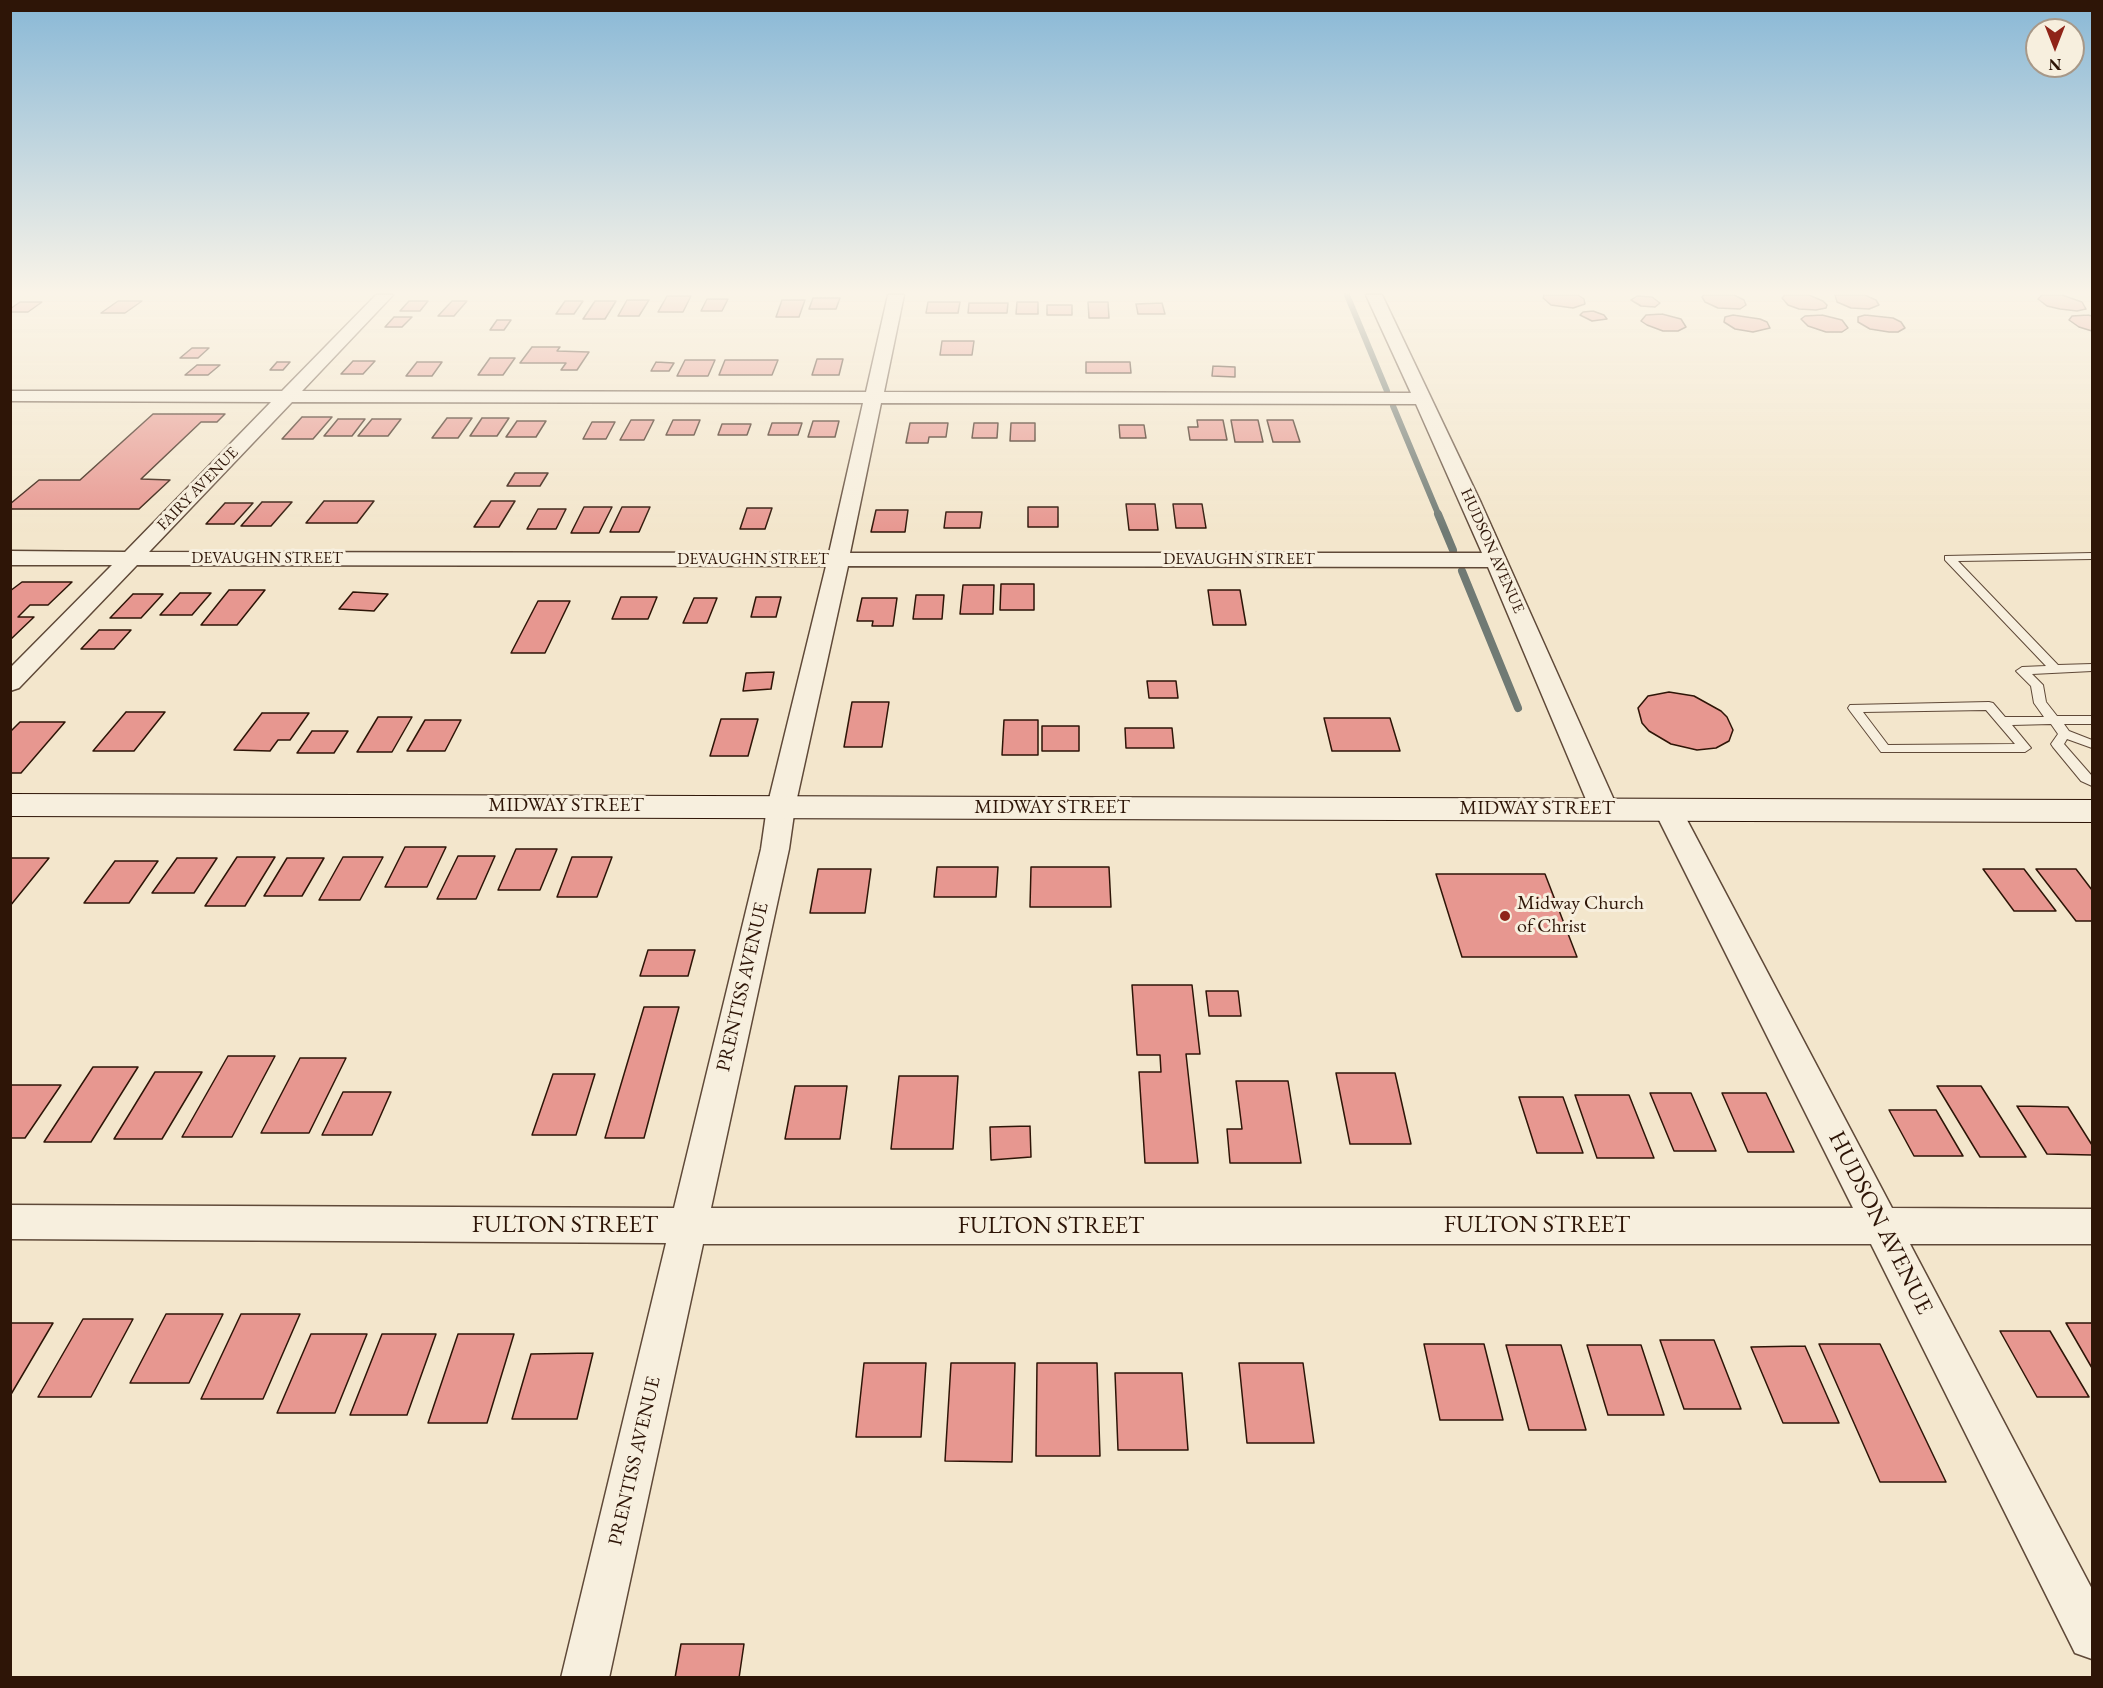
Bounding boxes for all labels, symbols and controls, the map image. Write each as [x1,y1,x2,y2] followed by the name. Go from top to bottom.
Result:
[2025,18,2085,78] north arrow
[2049,54,2061,75] text: N
[154,443,242,535] street label: FAIRY AVENUE
[1456,486,1528,616] street label: HUDSON AVENUE
[191,549,343,569] street label: DEVAUGHN STREET
[677,550,829,570] street label: DEVAUGHN STREET
[1163,550,1315,570] street label: DEVAUGHN STREET
[488,794,644,818] street label: MIDWAY STREET
[974,796,1130,820] street label: MIDWAY STREET
[1459,797,1615,821] street label: MIDWAY STREET
[1517,892,1644,939] place label: Midway Church of Christ
[712,900,774,1074] street label: PRENTISS AVENUE
[1498,909,1512,923] marker: Midway Church of Christ
[1821,1127,1939,1319] street label: HUDSON AVENUE
[472,1211,658,1239] street label: FULTON STREET
[1444,1211,1630,1239] street label: FULTON STREET
[958,1212,1144,1240] street label: FULTON STREET
[604,1374,666,1548] street label: PRENTISS AVENUE

